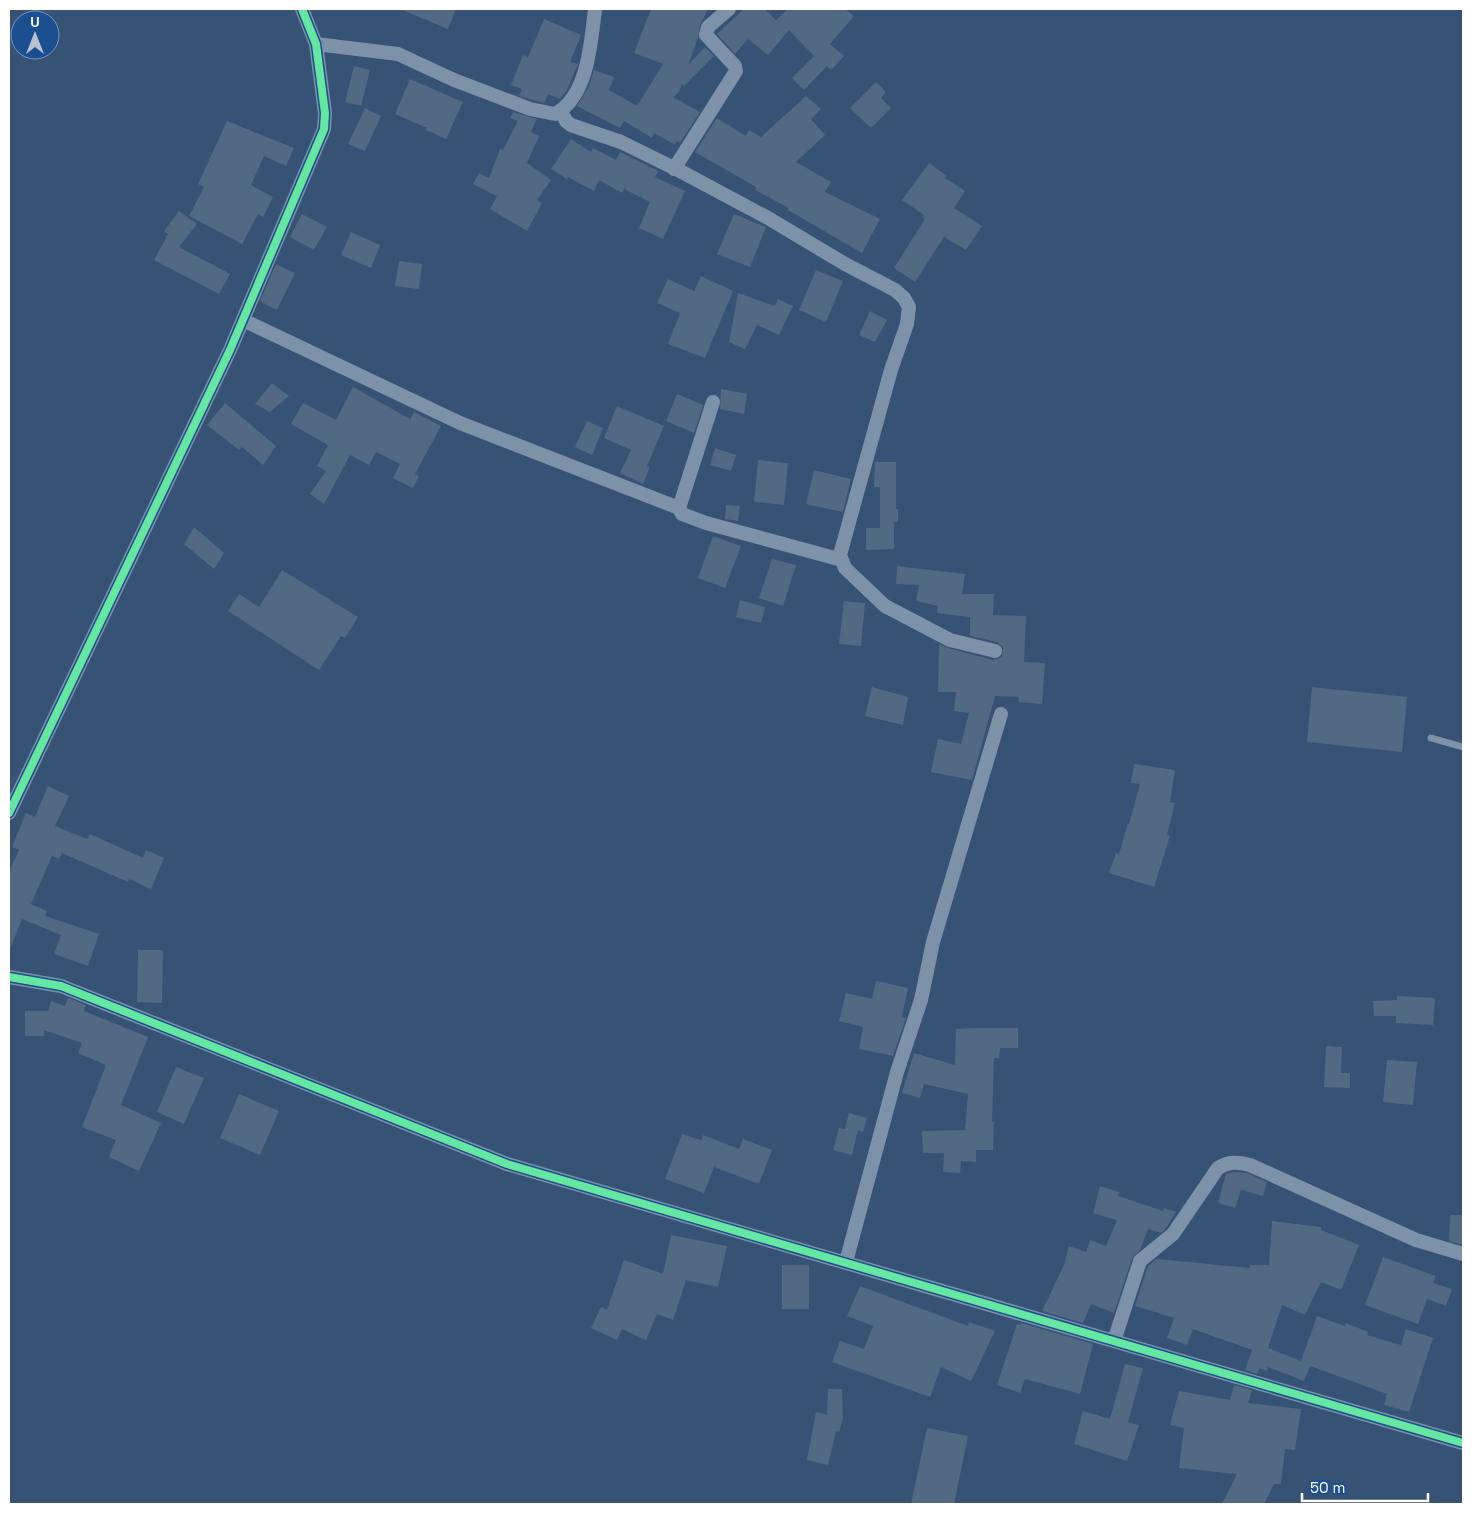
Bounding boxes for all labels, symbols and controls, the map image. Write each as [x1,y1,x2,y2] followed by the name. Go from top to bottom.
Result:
[10,10,60,60] north arrow
[30,13,40,31] text: U
[1302,1470,1428,1502] scale bar
[1310,1478,1345,1497] text: 50 m

